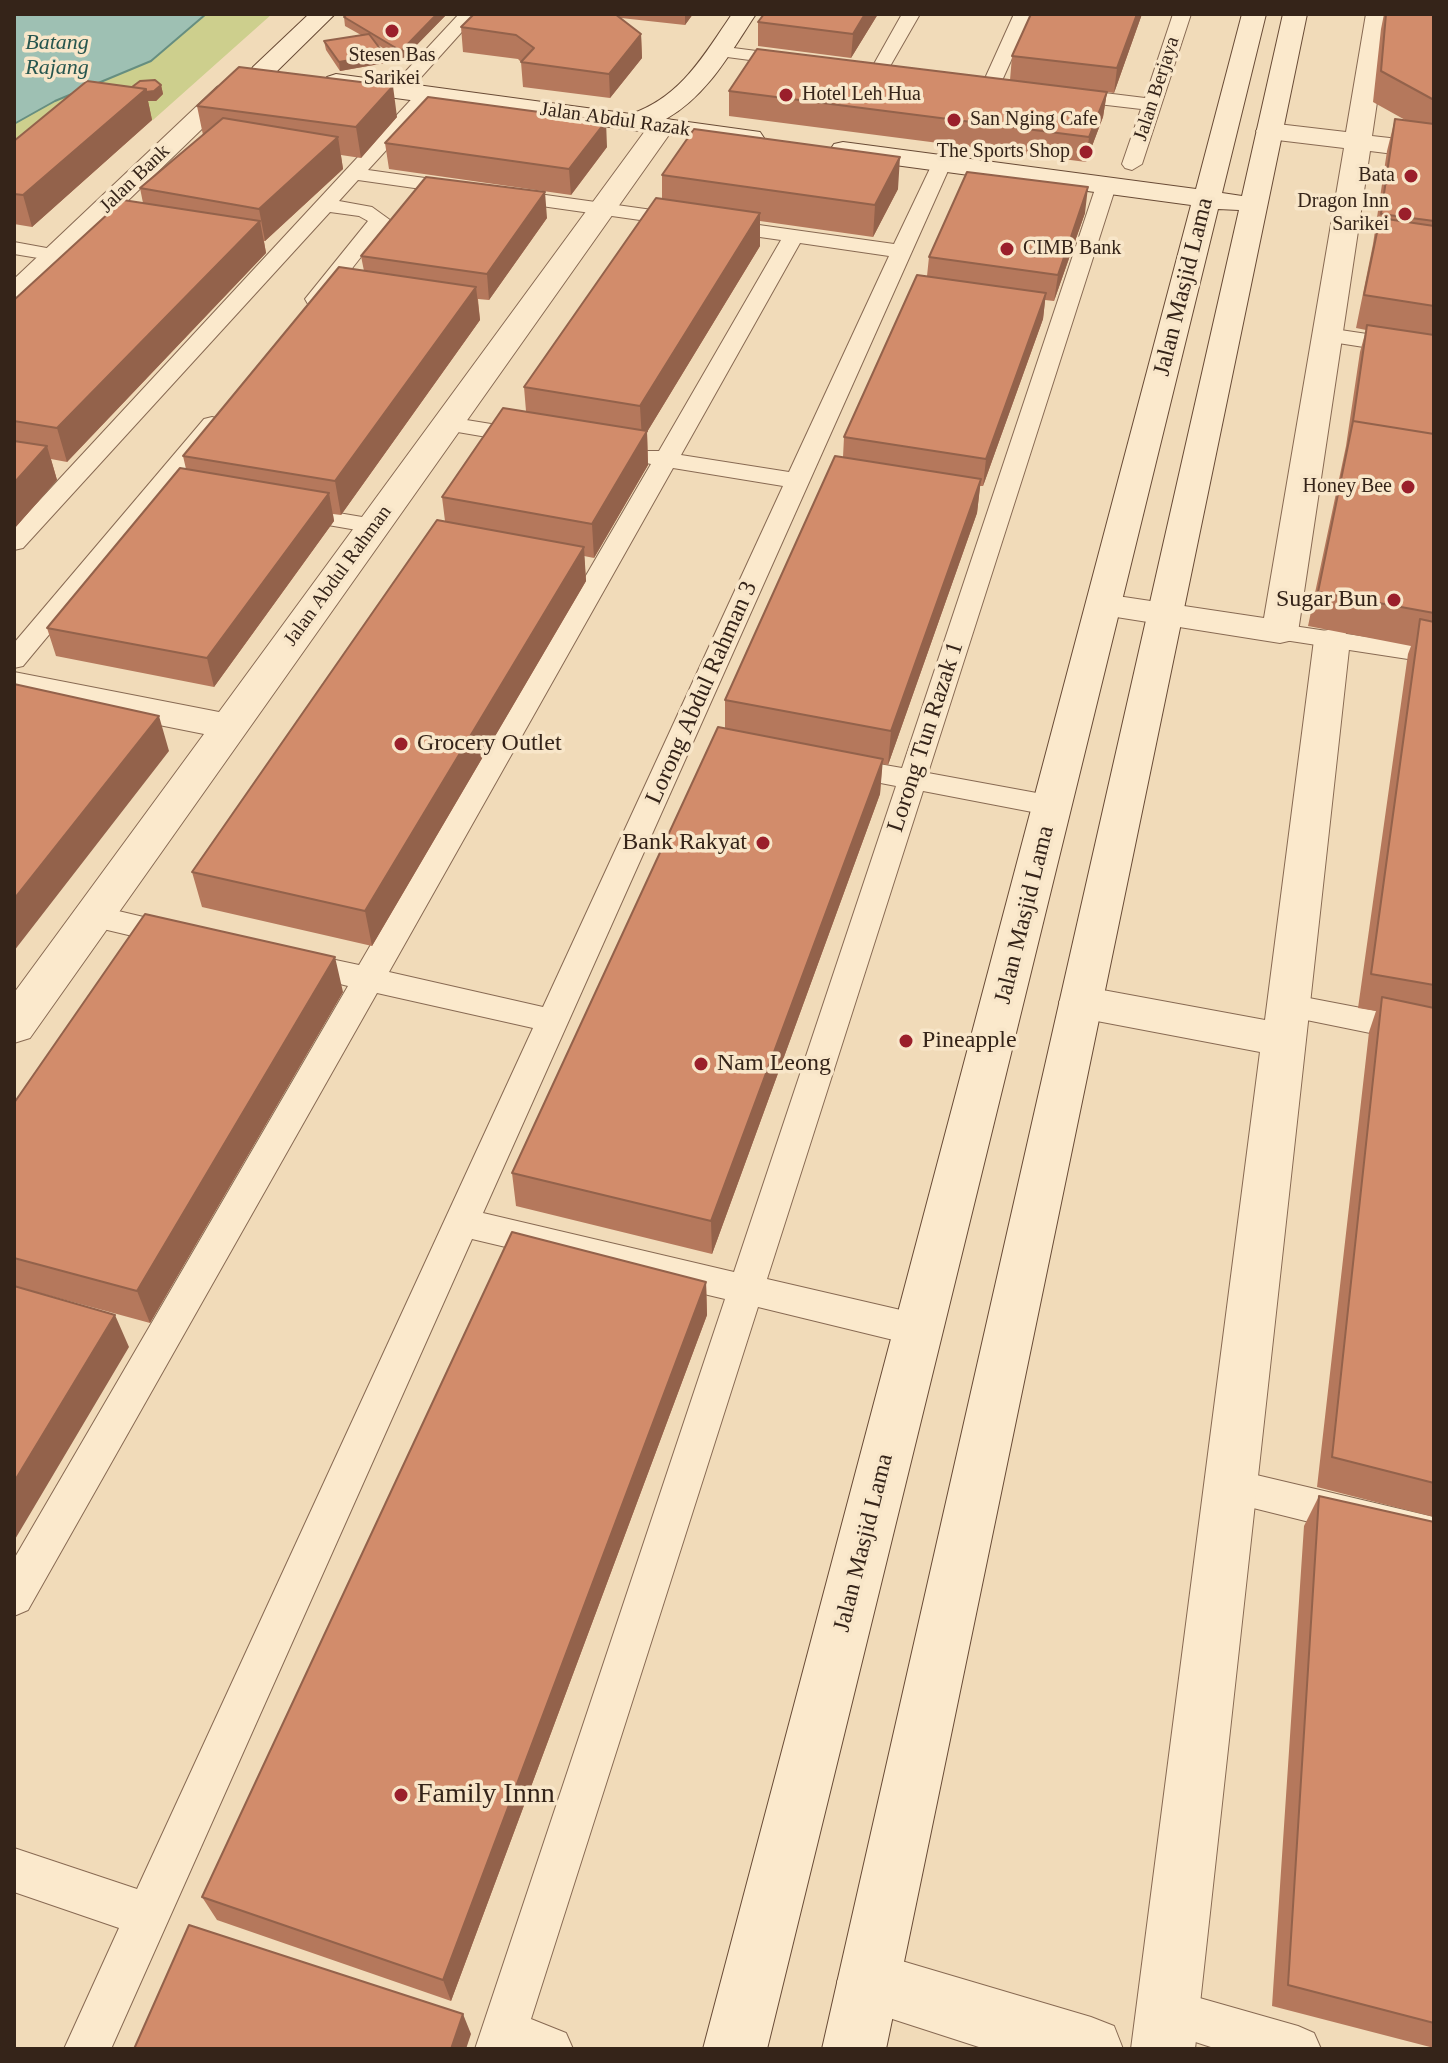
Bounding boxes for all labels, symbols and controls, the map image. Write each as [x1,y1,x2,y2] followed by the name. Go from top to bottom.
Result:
[383,22,401,40] marker: Stesen Bas Sarikei
[25,30,89,82] water label: Batang Rajang
[1129,34,1185,144] street label: Jalan Berjaya
[348,44,436,91] place label: Stesen Bas Sarikei
[802,83,921,107] place label: Hotel Leh Hua
[777,86,795,104] marker: Hotel Leh Hua
[539,98,691,142] street label: Jalan Abdul Razak
[970,108,1098,132] place label: San Nging Cafe
[945,111,963,129] marker: San Nging Cafe
[95,140,175,218] street label: Jalan Bank
[937,140,1070,164] place label: The Sports Shop
[1077,143,1095,161] marker: The Sports Shop
[1358,164,1395,188] place label: Bata
[1402,167,1420,185] marker: Bata
[1297,190,1389,237] place label: Dragon Inn Sarikei
[1148,195,1220,379] street label: Jalan Masjid Lama
[1396,205,1414,223] marker: Dragon Inn Sarikei
[1023,237,1121,261] place label: CIMB Bank
[998,240,1016,258] marker: CIMB Bank
[1303,475,1392,499] place label: Honey Bee
[1399,478,1417,496] marker: Honey Bee
[279,501,397,651] street label: Jalan Abdul Rahman
[640,577,764,809] street label: Lorong Abdul Rahman 3
[1276,586,1378,614] place label: Sugar Bun
[1385,591,1403,609] marker: Sugar Bun
[882,638,970,836] street label: Lorong Tun Razak 1
[417,730,562,758] place label: Grocery Outlet
[392,735,410,753] marker: Grocery Outlet
[989,823,1061,1007] street label: Jalan Masjid Lama
[622,829,747,857] place label: Bank Rakyat
[754,834,772,852] marker: Bank Rakyat
[922,1027,1017,1055] place label: Pineapple
[897,1032,915,1050] marker: Pineapple
[717,1050,831,1078] place label: Nam Leong
[692,1055,710,1073] marker: Nam Leong
[828,1451,900,1635] street label: Jalan Masjid Lama
[417,1778,555,1812] place label: Family Innn
[392,1786,410,1804] marker: Family Innn

